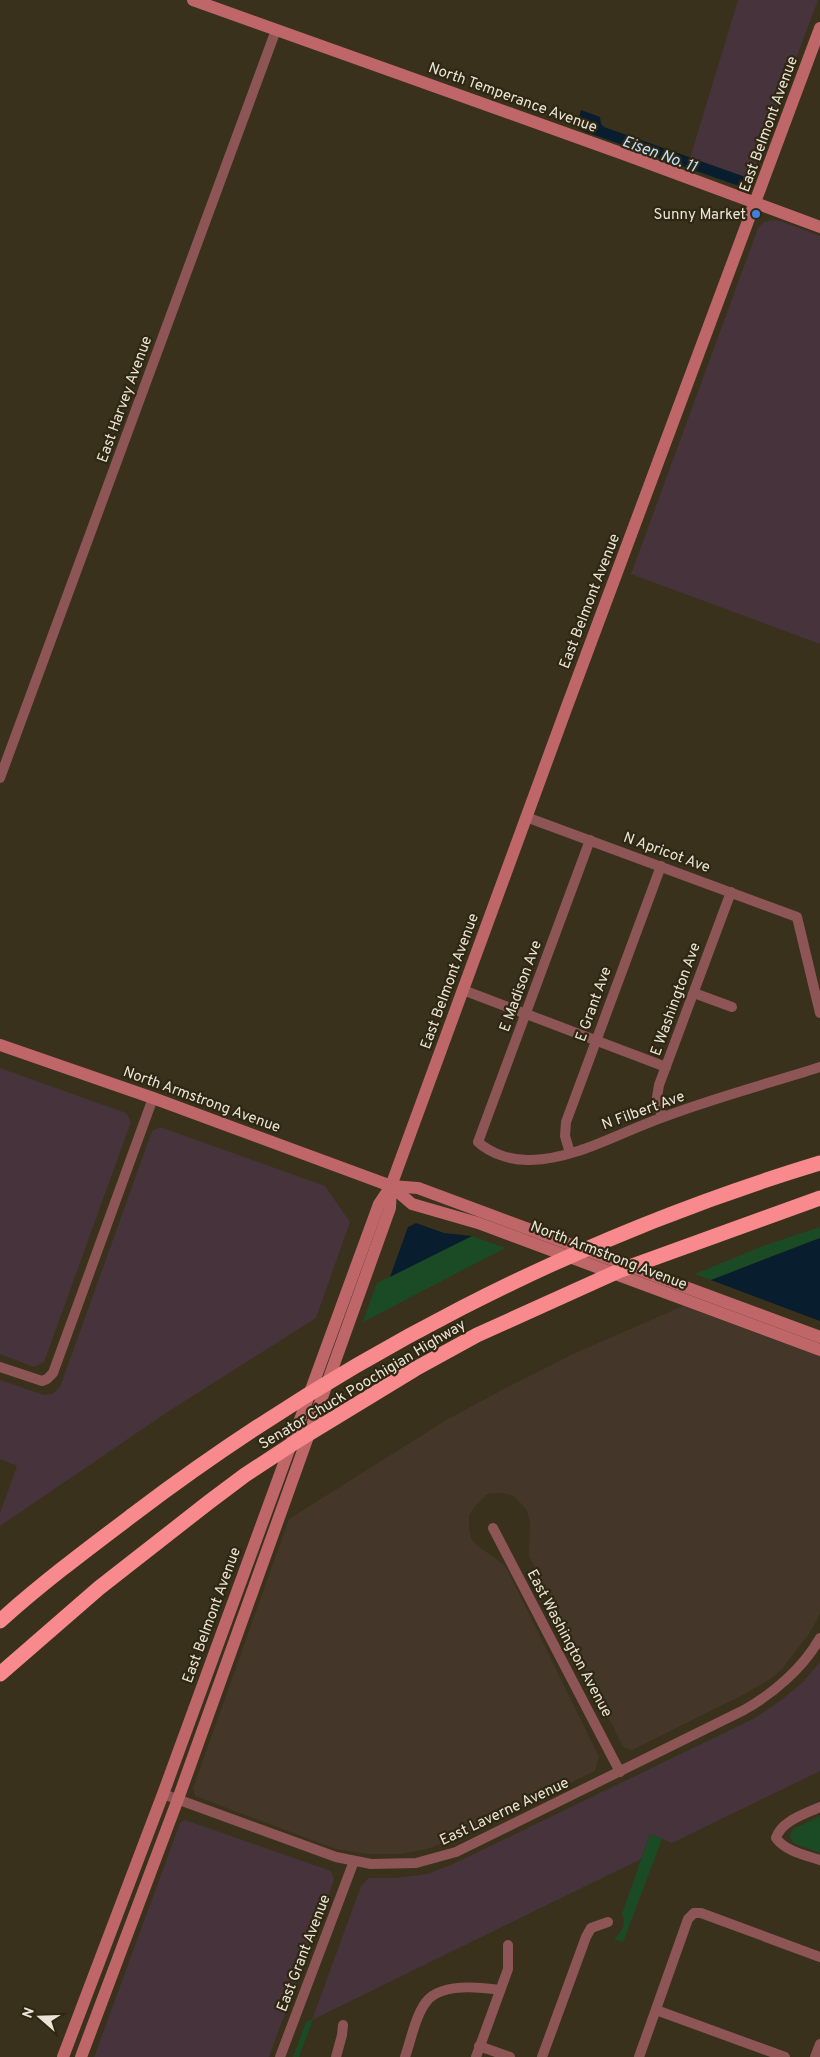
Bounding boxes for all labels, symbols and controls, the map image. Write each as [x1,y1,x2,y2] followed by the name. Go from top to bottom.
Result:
[736,54,803,195] street label: East Belmont Avenue
[425,59,599,138] street label: North Temperance Avenue
[619,132,700,178] water label: Eisen No. 11
[653,206,746,225] place label: Sunny Market
[750,208,762,220] marker: Sunny Market
[94,334,157,465] street label: East Harvey Avenue
[556,531,625,672] street label: East Belmont Avenue
[620,829,713,878] street label: N Apricot Ave
[417,911,484,1052] street label: East Belmont Avenue
[496,938,547,1035] street label: E Madison Ave
[647,940,706,1059] street label: E Washington Ave
[572,964,617,1045] street label: E Grant Ave
[120,1063,283,1138] street label: North Armstrong Avenue
[599,1088,688,1135] street label: N Filbert Ave
[527,1218,689,1295] street label: North Armstrong Avenue
[256,1316,470,1455] street label: Senator Chuck Poochigian Highway
[179,1545,246,1686] street label: East Belmont Avenue
[522,1567,616,1721] street label: East Washington Avenue
[437,1774,572,1851] street label: East Laverne Avenue
[273,1892,335,2015] street label: East Grant Avenue
[15,1992,65,2042] north arrow
[19,2005,39,2021] text: N

